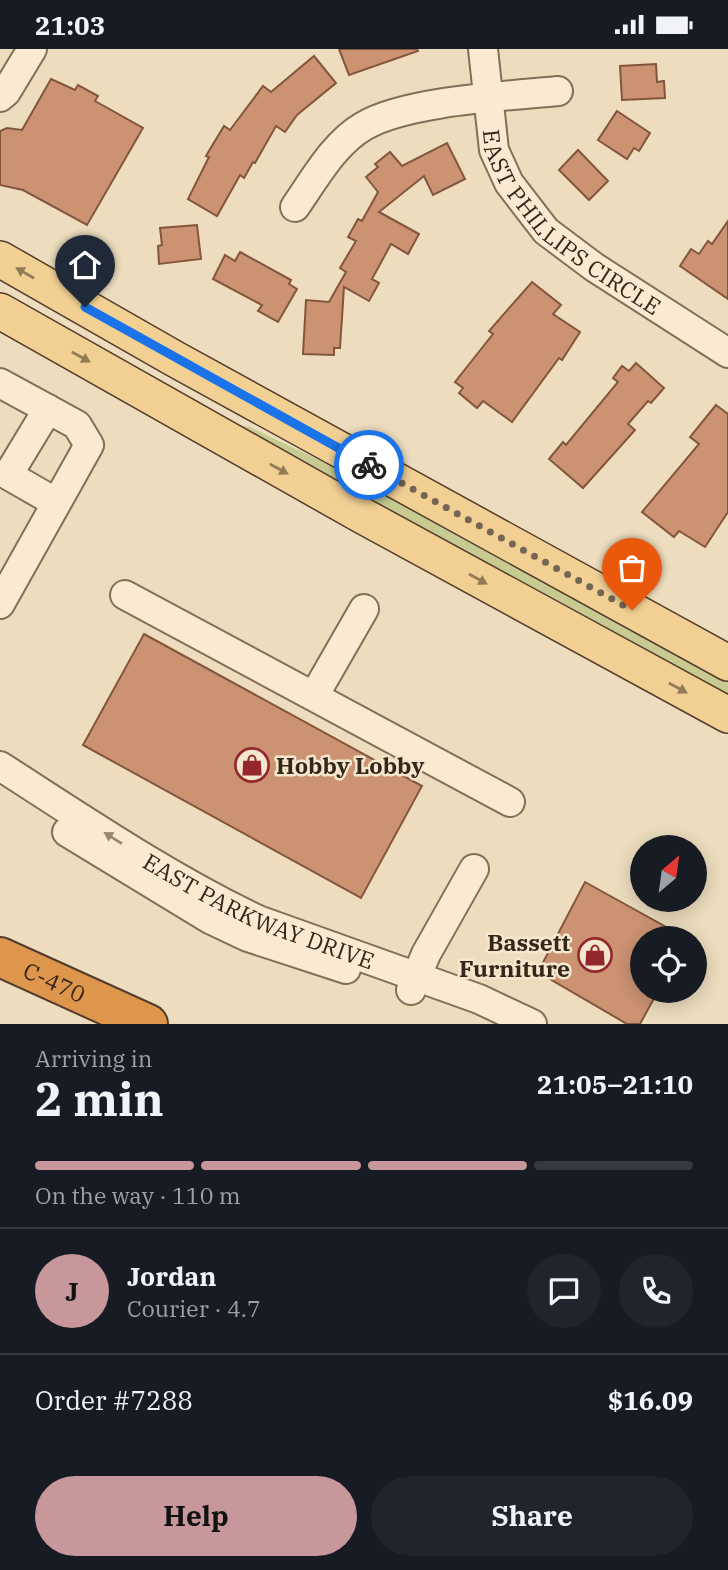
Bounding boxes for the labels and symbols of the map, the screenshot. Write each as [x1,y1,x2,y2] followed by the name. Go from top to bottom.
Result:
[477,128,667,321] street label: EAST PHILLIPS CIRCLE
[55,235,115,307] pin
[15,267,34,279] one-way arrow
[71,351,90,363] one-way arrow
[334,430,404,500] courier
[269,463,289,475] one-way arrow
[602,538,662,610] pin
[468,573,488,585] one-way arrow
[668,681,688,693] one-way arrow
[233,746,271,784] shop icon: Hobby Lobby
[276,750,424,780] place label: Hobby Lobby
[103,832,122,844] one-way arrow
[630,835,707,912] north arrow
[138,846,379,975] street label: EAST PARKWAY DRIVE
[459,927,570,983] place label: Bassett Furniture
[576,936,614,974] shop icon: Bassett Furniture
[19,955,90,1009] street label: C-470

